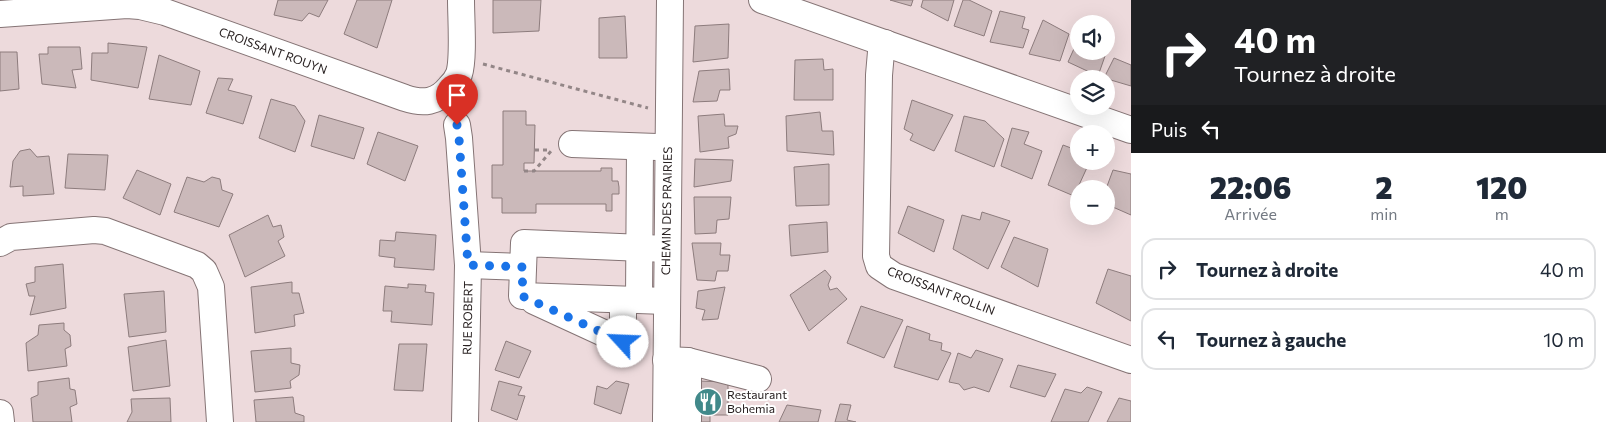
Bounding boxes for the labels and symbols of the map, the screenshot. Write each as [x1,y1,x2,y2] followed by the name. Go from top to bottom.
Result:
[217,24,329,76] street label: CROISSANT ROUYN
[436,74,478,125] pin
[658,147,674,275] street label: CHEMIN DES PRAIRIES
[885,263,997,317] street label: CROISSANT ROLLIN
[459,281,475,355] street label: RUE ROBERT
[596,315,648,367] position arrow
[693,387,723,417] restaurant icon: Restaurant Bohemia
[727,387,787,415] place label: Restaurant Bohemia

